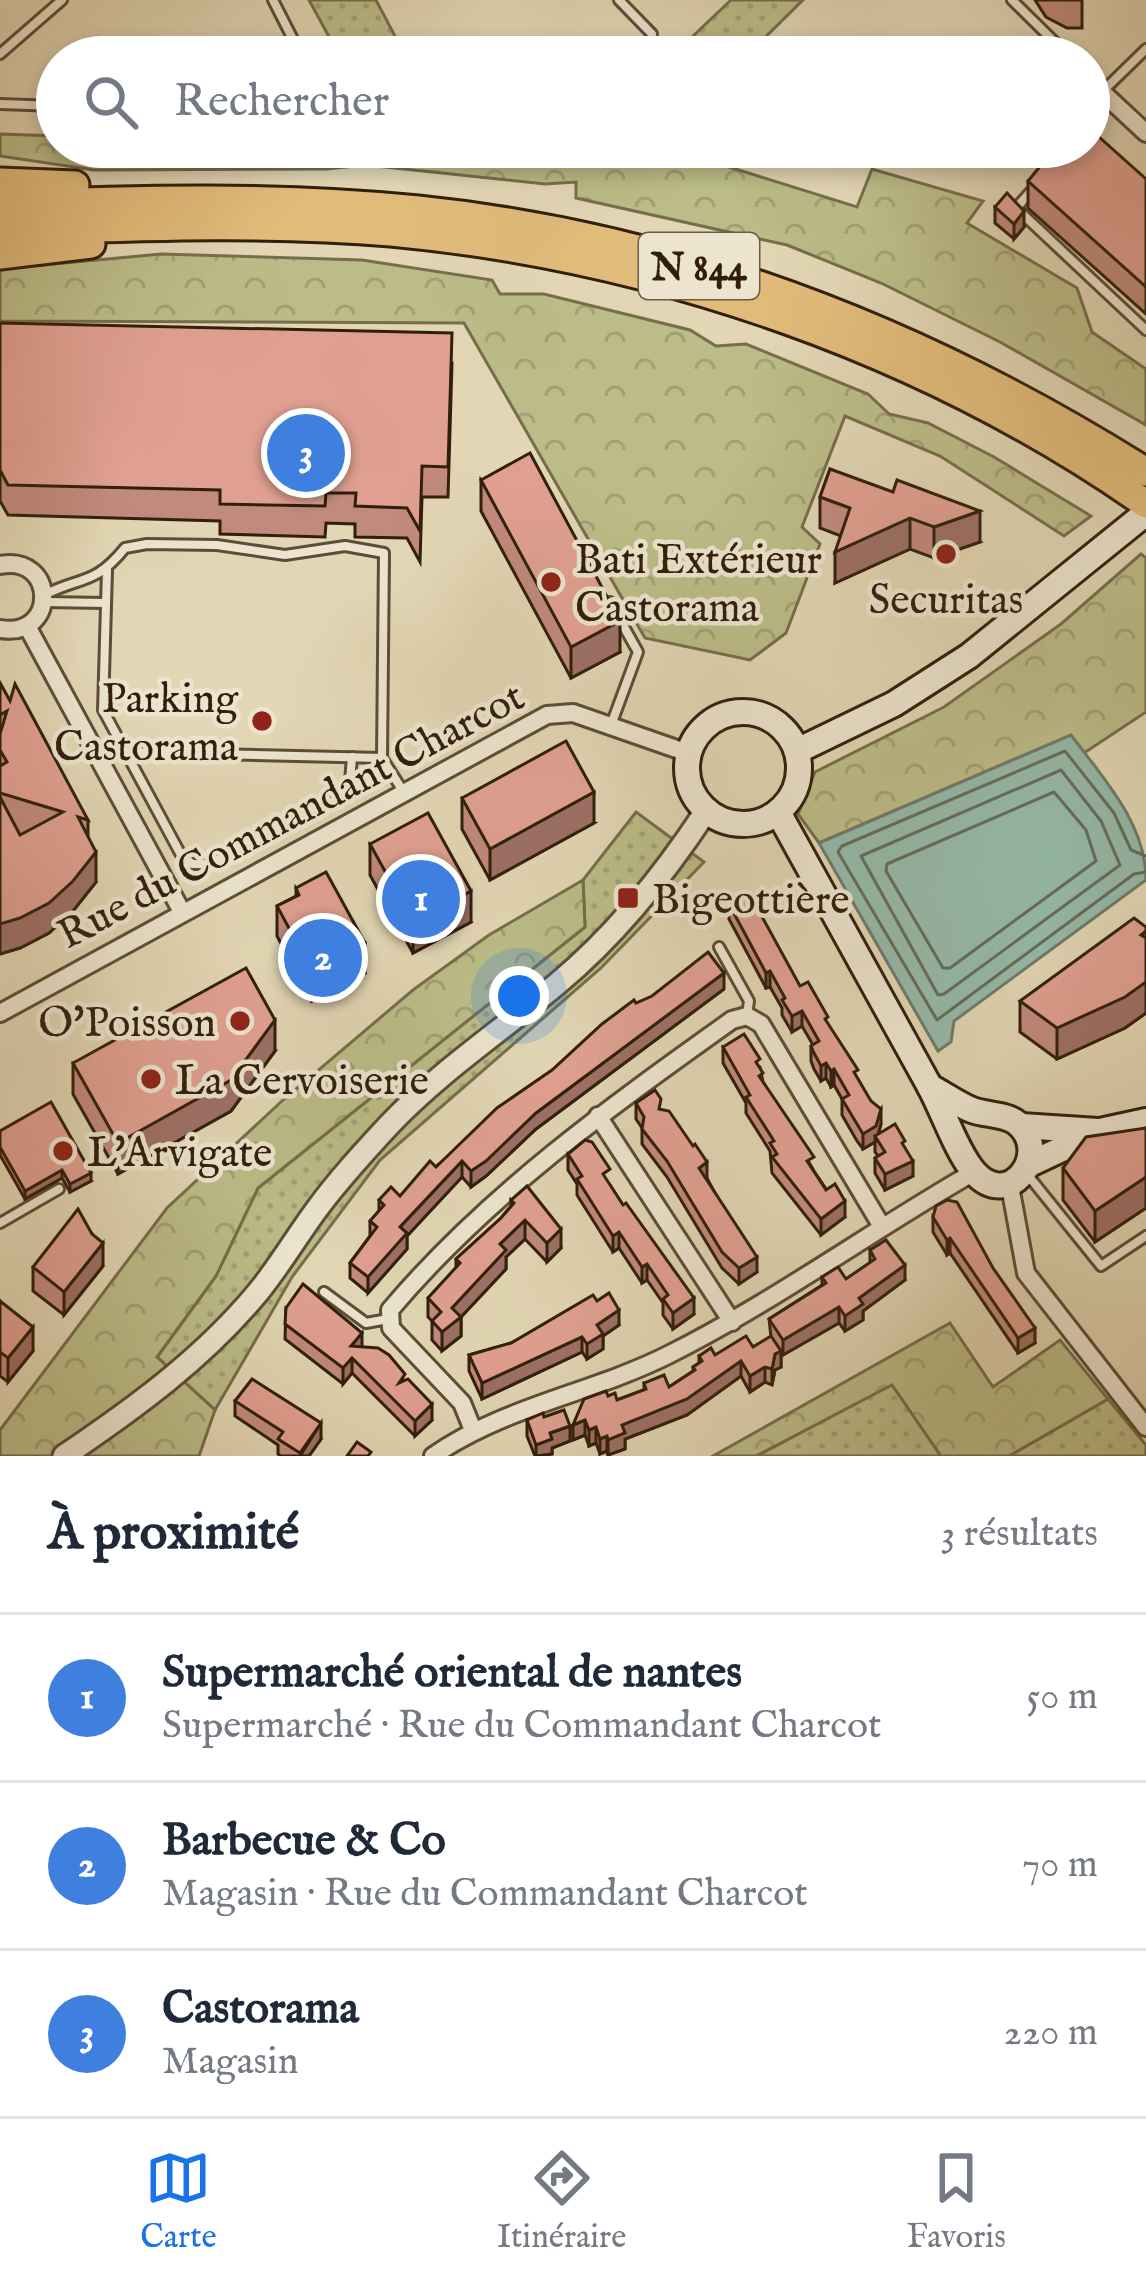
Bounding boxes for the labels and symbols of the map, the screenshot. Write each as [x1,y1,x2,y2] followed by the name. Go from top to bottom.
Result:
[639,233,759,299] road number: N 844
[267,408,345,498] pin: 3
[575,535,822,636] place label: Bati Extérieur Castorama
[933,541,959,567] marker: Securitas
[538,569,564,595] marker: Bati Extérieur Castorama
[869,575,1023,628] place label: Securitas
[49,671,534,963] street label: Rue du Commandant Charcot
[54,674,239,775] place label: Parking Castorama
[249,708,275,734] marker: Parking Castorama
[382,854,460,944] pin: 1
[652,875,850,928] place label: Bigeottière
[615,885,641,911] marker: Bigeottière
[284,913,362,1003] pin: 2
[489,966,549,1026] your location
[38,998,216,1051] place label: O'Poisson
[227,1008,253,1034] marker: O'Poisson
[175,1056,429,1109] place label: La Cervoiserie
[138,1066,164,1092] marker: La Cervoiserie
[87,1128,272,1181] place label: L'Arvigate
[50,1138,76,1164] marker: L'Arvigate

